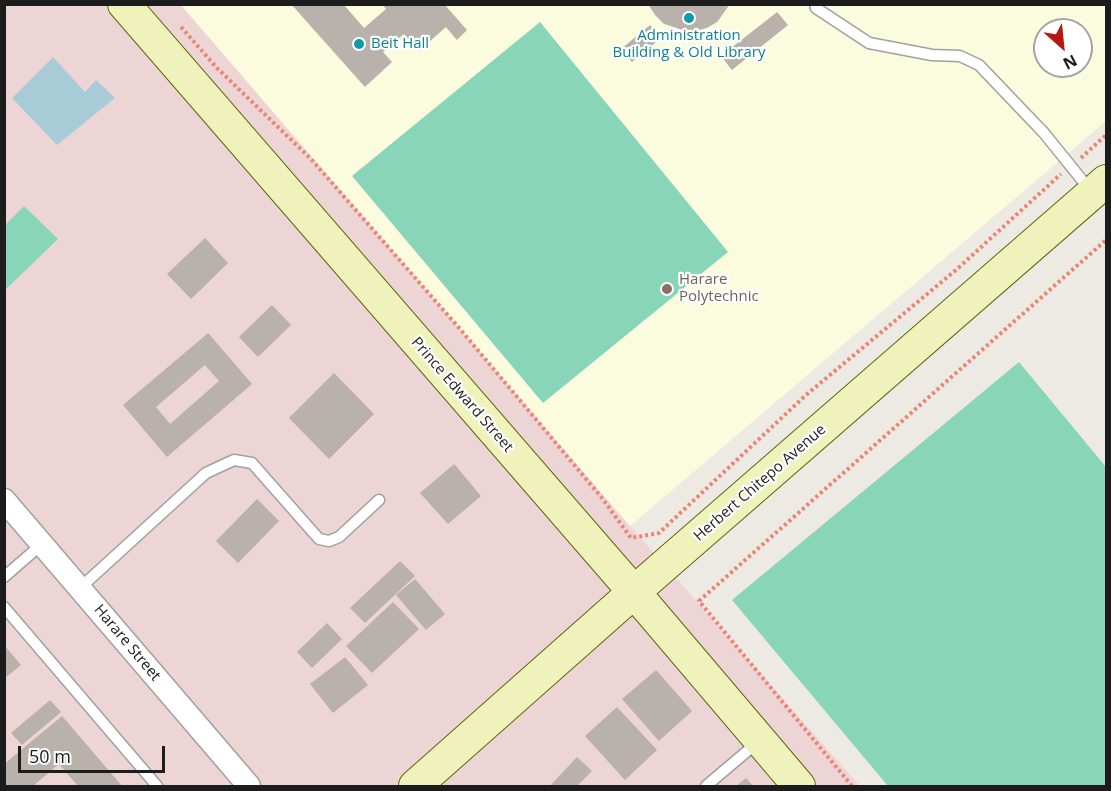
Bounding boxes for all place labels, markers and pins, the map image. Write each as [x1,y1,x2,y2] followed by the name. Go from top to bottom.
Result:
[682,11,696,25] marker: Administration Building & Old Library
[613,27,765,62] place label: Administration Building & Old Library
[371,35,429,53] place label: Beit Hall
[352,37,366,51] marker: Beit Hall
[679,271,759,306] place label: Harare Polytechnic
[660,282,674,296] marker: Harare Polytechnic

